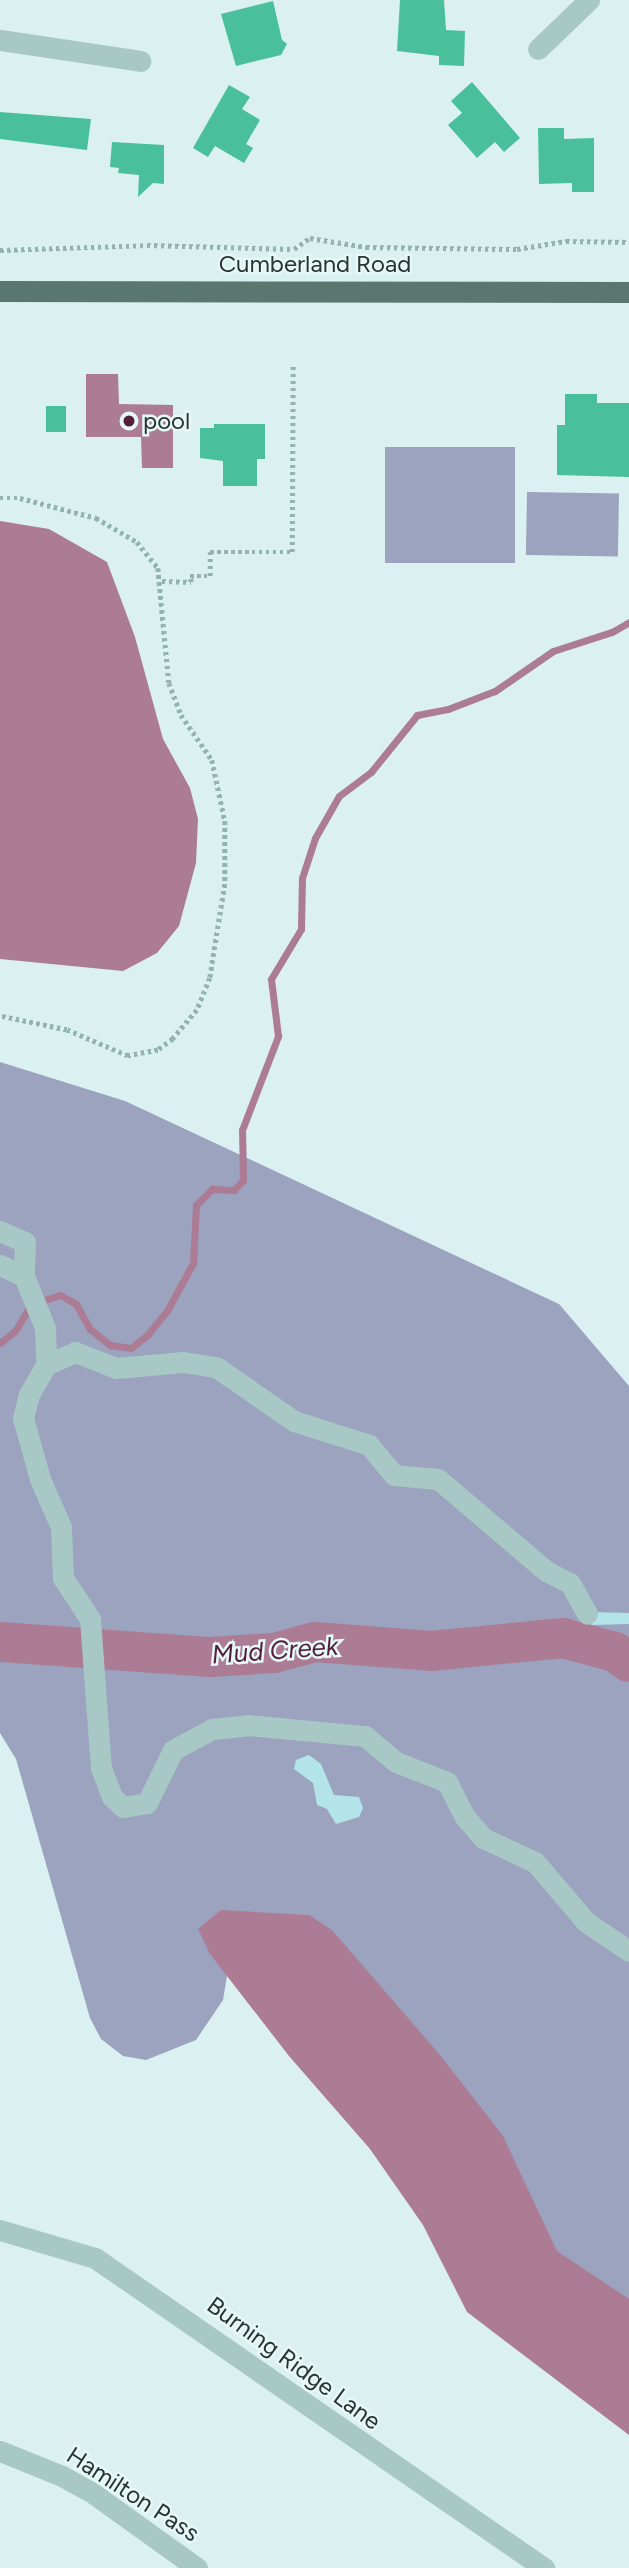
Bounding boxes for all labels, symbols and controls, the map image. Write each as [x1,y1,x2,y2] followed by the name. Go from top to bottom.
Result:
[219,250,411,278] street label: Cumberland Road
[143,407,190,435] place label: pool
[121,413,137,429] marker: pool
[211,1631,339,1671] water label: Mud Creek
[202,2290,386,2436] street label: Burning Ridge Lane
[61,2441,205,2547] street label: Hamilton Pass

